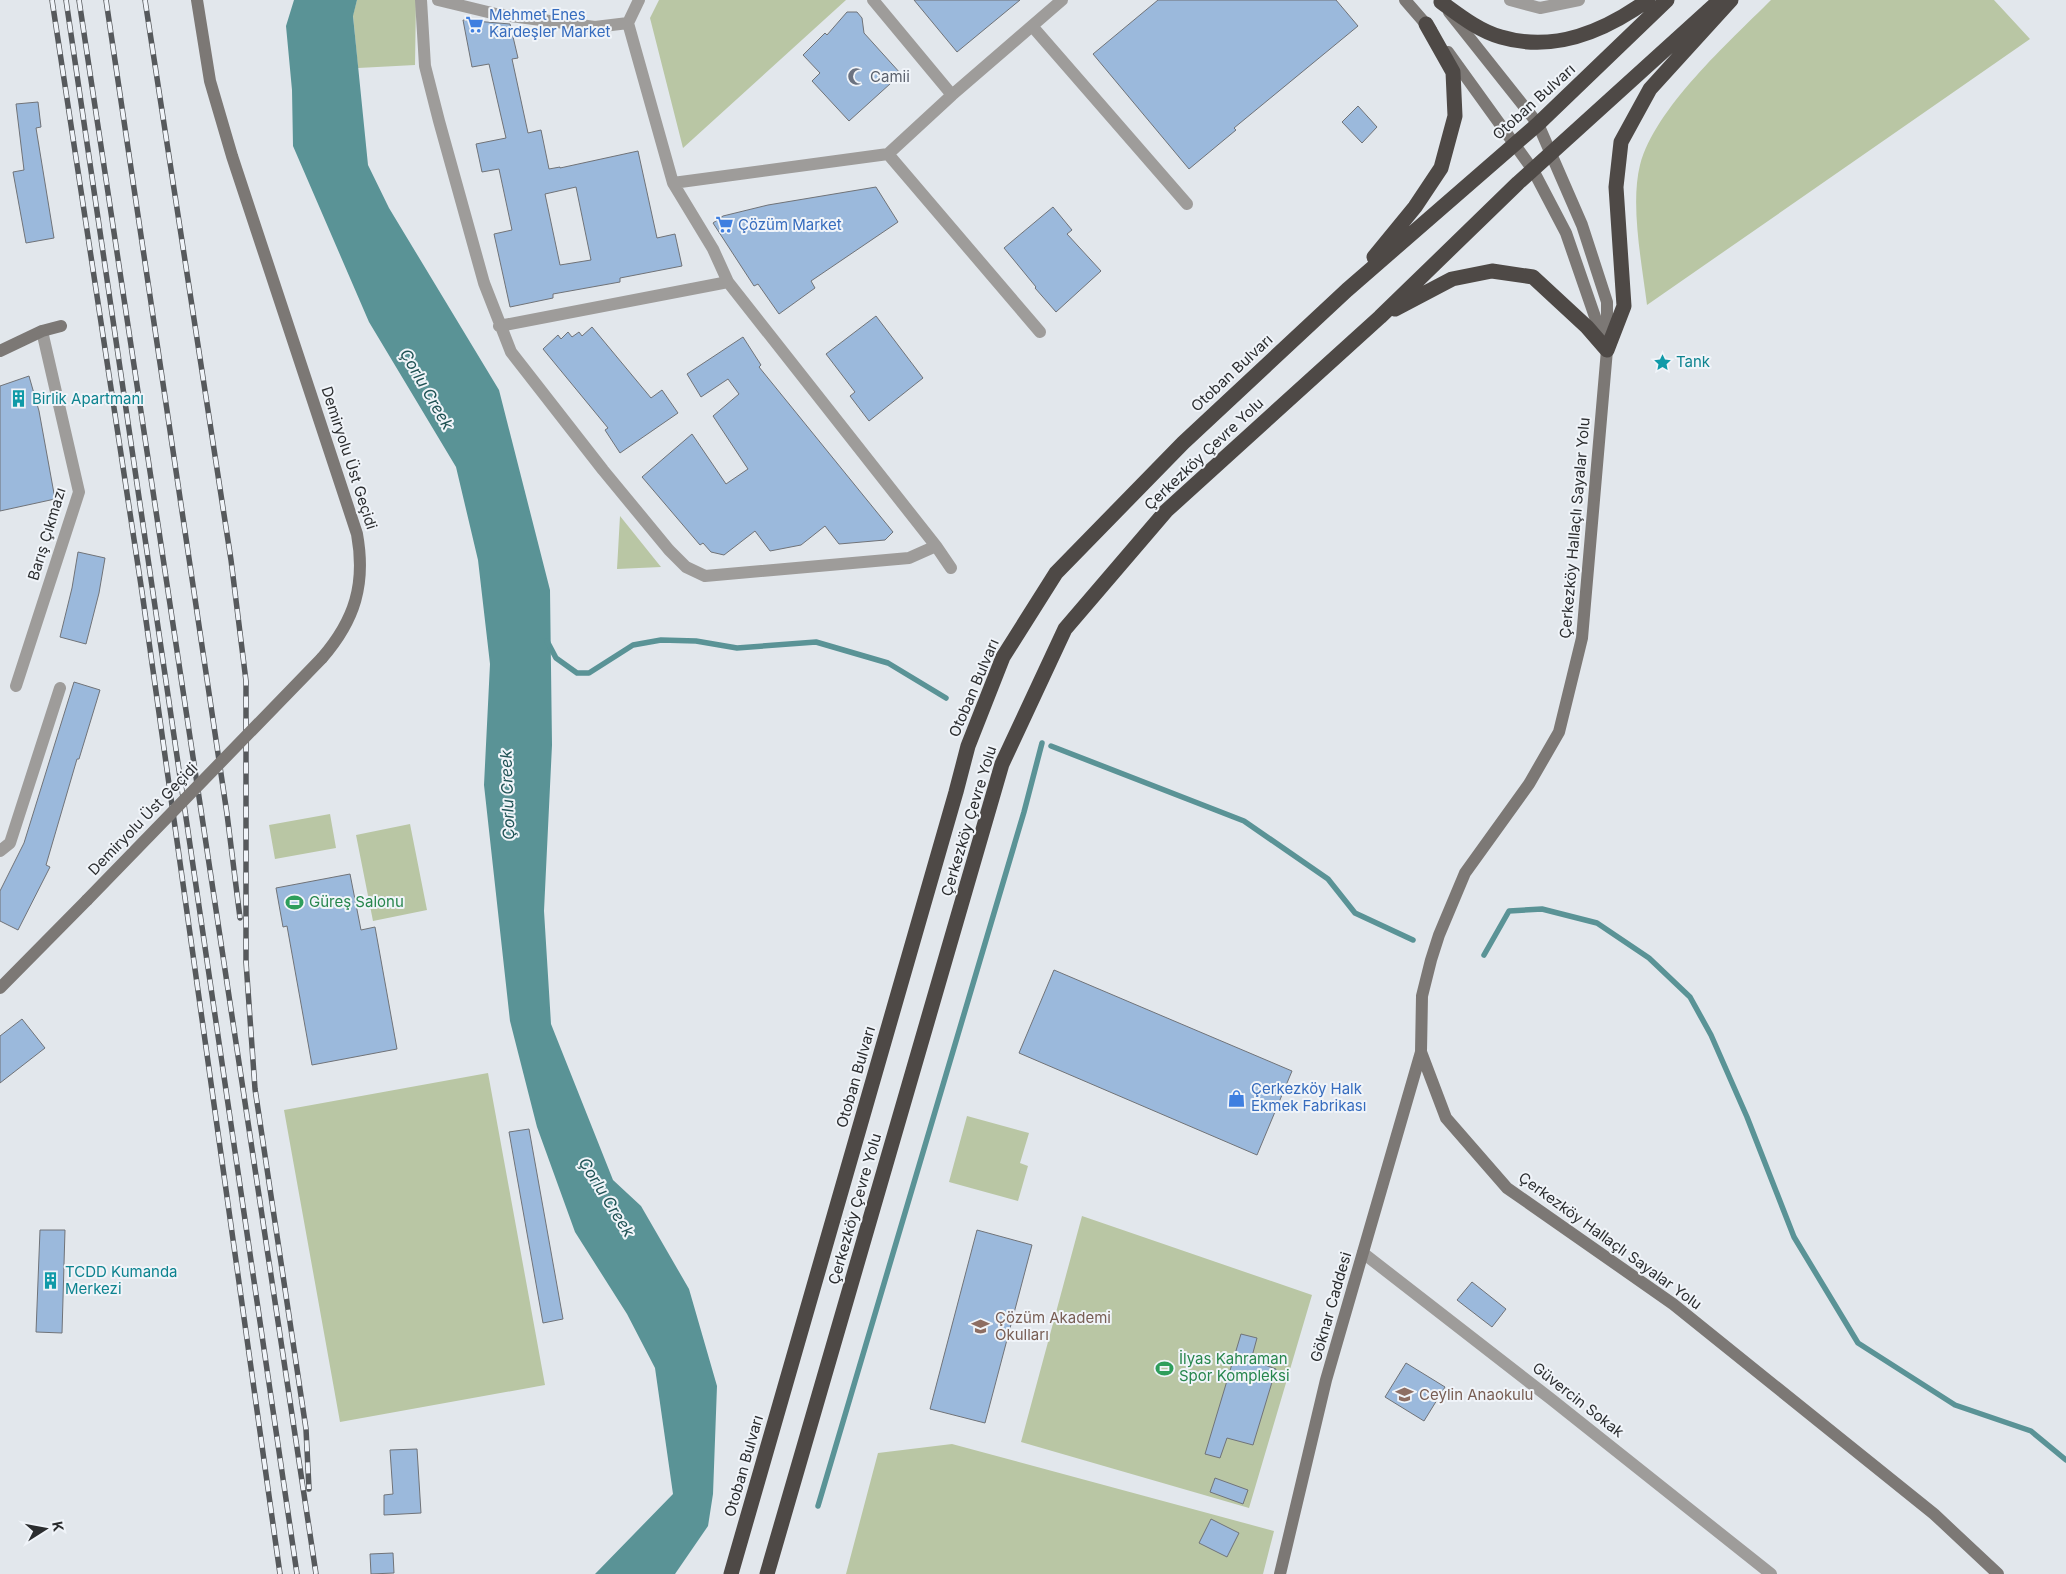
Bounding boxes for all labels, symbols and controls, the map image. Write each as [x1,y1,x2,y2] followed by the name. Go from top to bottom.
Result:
[489,5,610,41] place label: Mehmet Enes Kardeşler Market
[465,14,485,34] supermarket icon: Mehmet Enes Kardeşler Market
[1488,60,1579,144] street label: Otoban Bulvarı
[846,67,866,87] mosque icon: Camii
[870,67,910,86] place label: Camii
[714,215,734,235] supermarket icon: Çözüm Market
[738,215,842,234] place label: Çözüm Market
[1187,330,1276,415] street label: Otoban Bulvarı
[396,345,458,433] water label: Çorlu Creek
[1652,352,1672,372] place icon: Tank
[1676,352,1711,371] place label: Tank
[317,384,382,532] street label: Demiryolu Üst Geçidi
[8,389,28,409] building icon: Birlik Apartmanı
[32,389,144,408] place label: Birlik Apartmanı
[1140,393,1267,514] street label: Çerkezköy Çevre Yolu
[1555,417,1594,639] street label: Çerkezköy Hallaçlı Sayalar Yolu
[23,485,70,583] street label: Barış Çıkmazı
[944,636,1003,740] street label: Otoban Bulvarı
[937,743,1000,898] street label: Çerkezköy Çevre Yolu
[495,749,519,840] water label: Çorlu Creek
[84,758,201,879] street label: Demiryolu Üst Geçidi
[285,892,305,912] sports icon: Güreş Salonu
[309,892,404,911] place label: Güreş Salonu
[832,1024,879,1130] street label: Otoban Bulvarı
[1251,1079,1366,1115] place label: Çerkezköy Halk Ekmek Fabrikası
[1227,1088,1247,1108] shop icon: Çerkezköy Halk Ekmek Fabrikası
[824,1131,885,1287] street label: Çerkezköy Çevre Yolu
[575,1154,639,1241] water label: Çorlu Creek
[1515,1168,1706,1313] street label: Çerkezköy Hallaçlı Sayalar Yolu
[1306,1250,1355,1364] street label: Göknar Caddesi
[65,1262,178,1298] place label: TCDD Kumanda Merkezi
[41,1271,61,1291] building icon: TCDD Kumanda Merkezi
[995,1308,1111,1344] place label: Çözüm Akademi Okulları
[971,1317,991,1337] school or university icon: Çözüm Akademi Okulları
[1179,1349,1290,1385] place label: İlyas Kahraman Spor Kompleksi
[1155,1358,1175,1378] sports icon: İlyas Kahraman Spor Kompleksi
[1529,1358,1629,1442] street label: Güvercin Sokak
[1395,1385,1415,1405] school or university icon: Ceylin Anaokulu
[1419,1385,1534,1404] place label: Ceylin Anaokulu
[720,1413,767,1519] street label: Otoban Bulvarı
[20,1504,70,1554] north arrow
[49,1520,68,1533] text: K

